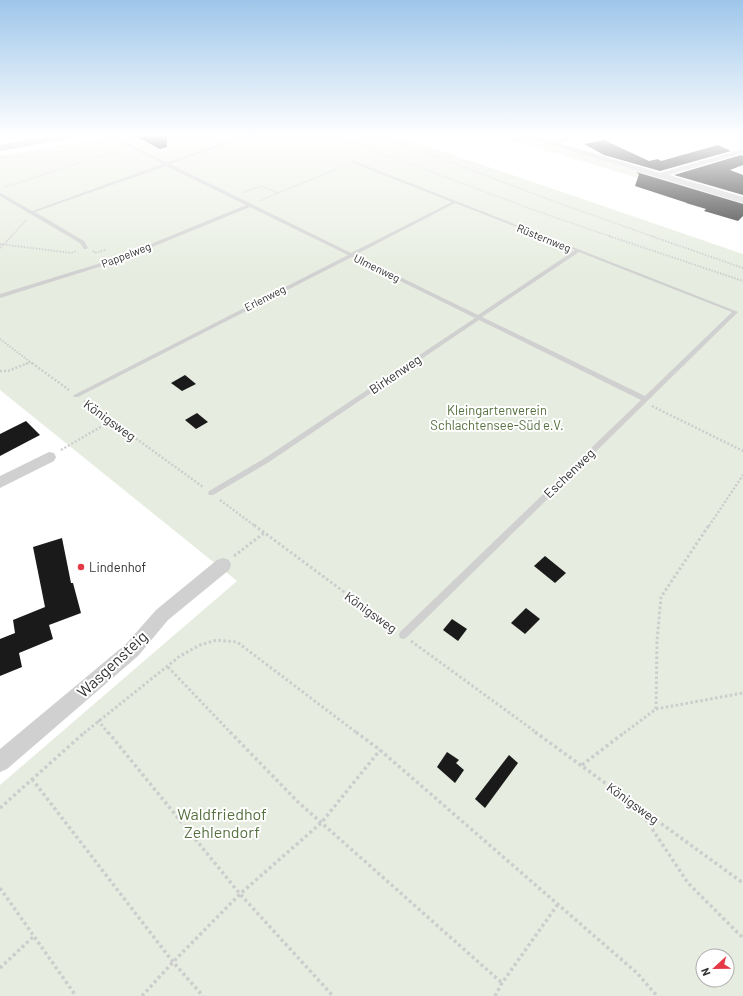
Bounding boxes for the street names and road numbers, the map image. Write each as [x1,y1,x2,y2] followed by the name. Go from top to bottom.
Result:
[515,221,573,254] street label: Rüsternweg
[99,239,153,270] street label: Pappelweg
[352,251,403,284] street label: Ulmenweg
[242,282,288,313] street label: Erlenweg
[366,351,424,397] street label: Birkenweg
[81,396,139,444] street label: Königsweg
[540,445,598,501] street label: Eschenweg
[342,588,400,636] street label: Königsweg
[73,626,151,701] street label: Wasgensteig
[604,779,662,827] street label: Königsweg

